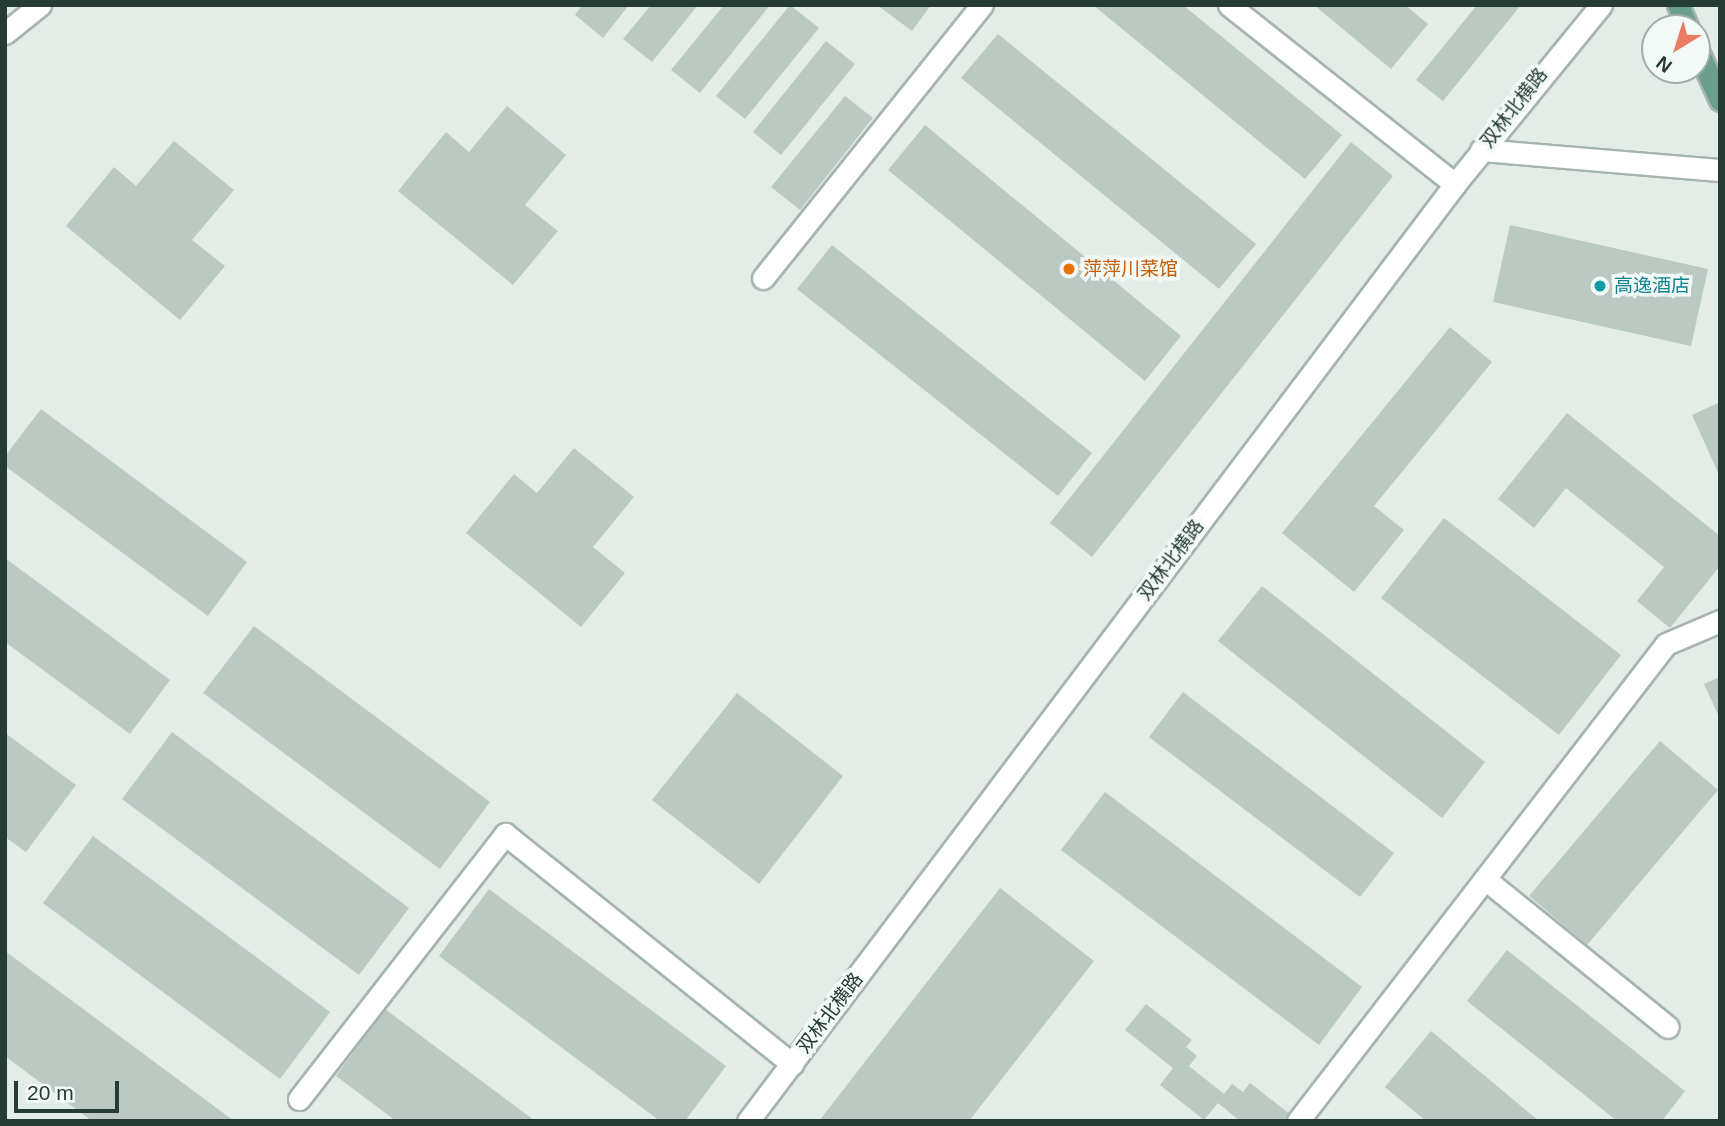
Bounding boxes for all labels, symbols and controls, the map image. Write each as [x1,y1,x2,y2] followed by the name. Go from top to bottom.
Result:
[1641,14,1711,84] north arrow
[1652,52,1676,77] text: N
[1476,64,1552,152] street label: 双林北横路
[1083,258,1178,280] place label: 萍萍川菜馆
[1061,261,1077,277] marker: 萍萍川菜馆
[1614,275,1690,297] place label: 高逸酒店
[1592,278,1608,294] marker: 高逸酒店
[1133,515,1209,605] street label: 双林北横路
[792,968,868,1058] street label: 双林北横路
[18,1066,122,1110] scale bar
[27,1081,74,1104] text: 20 m

